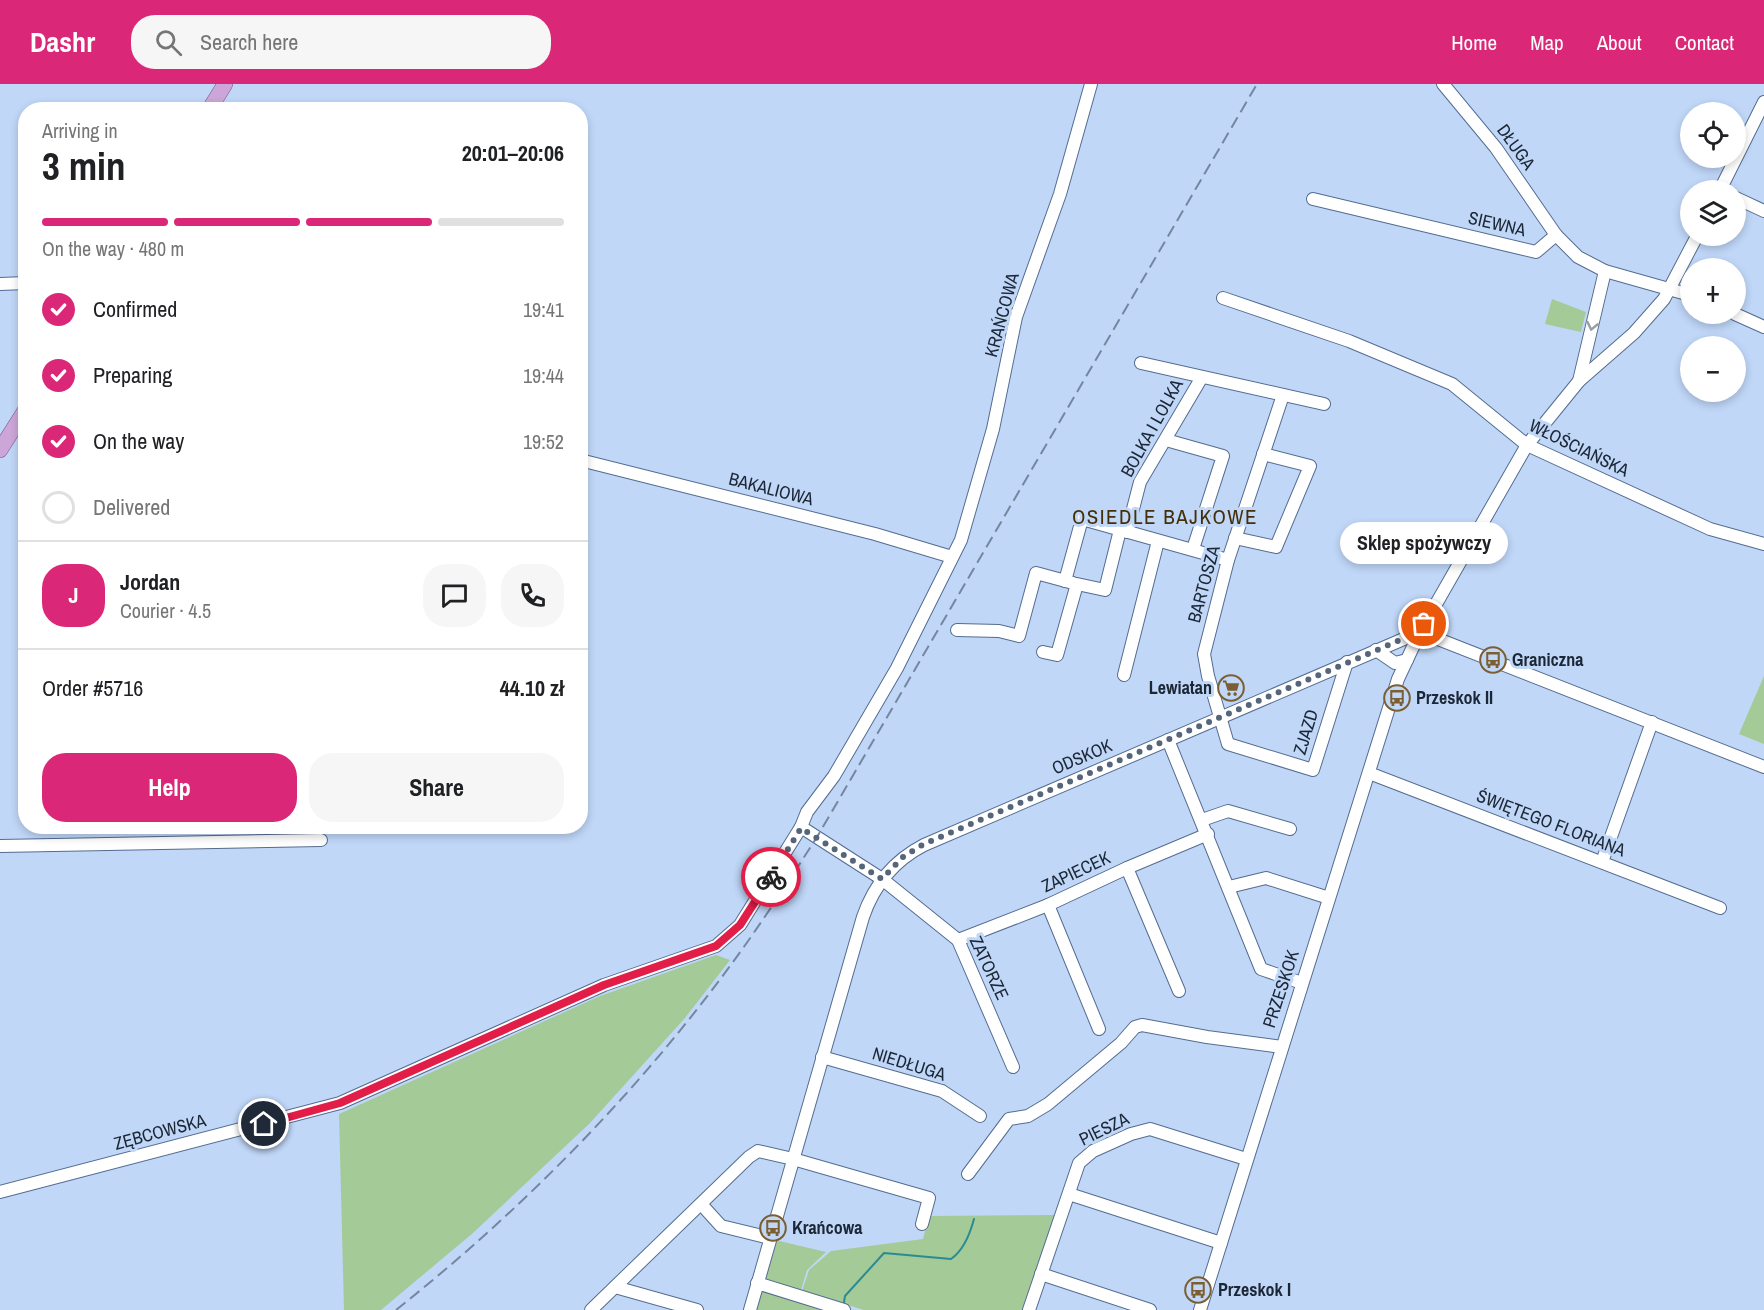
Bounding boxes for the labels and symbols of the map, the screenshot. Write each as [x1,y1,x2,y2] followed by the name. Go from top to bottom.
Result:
[1491,119,1542,175] street label: DŁUGA
[1466,205,1528,242] street label: SIEWNA
[978,270,1025,360] street label: KRAŃCOWA
[1586,321,1599,331] one-way arrow
[1114,374,1189,481] street label: BOLKA I LOLKA
[1525,413,1633,483] street label: WŁOŚCIAŃSKA
[726,466,816,511] street label: BAKALIOWA
[1072,502,1258,531] district label: OSIEDLE BAJKOWE
[1340,522,1508,564] callout: Sklep spożywczy
[1181,542,1226,625] street label: BARTOSZA
[1398,598,1449,649] pin
[1478,645,1508,675] bus stop icon: Graniczna
[1512,647,1584,672] place label: Graniczna
[1216,673,1246,703] supermarket icon: Lewiatan
[1149,675,1212,700] place label: Lewiatan
[1382,683,1412,713] bus stop icon: Przeskok II
[1416,685,1493,710] place label: Przeskok II
[1287,706,1324,757] street label: ZJAZD
[1048,733,1116,780] street label: ODSKOK
[1473,783,1629,862] street label: ŚWIĘTEGO FLORIANA
[1037,845,1114,898] street label: ZAPIECEK
[741,847,801,907] courier
[964,932,1015,1004] street label: ZATORZE
[1256,947,1305,1031] street label: PRZESKOK
[869,1041,949,1087] street label: NIEDŁUGA
[238,1098,289,1149] pin
[1075,1106,1133,1151] street label: PIESZA
[111,1107,209,1156] street label: ZĘBCOWSKA
[758,1213,788,1243] bus stop icon: Krańcowa
[792,1215,863,1240] place label: Krańcowa
[1183,1275,1213,1305] bus stop icon: Przeskok I
[1218,1277,1291,1302] place label: Przeskok I

